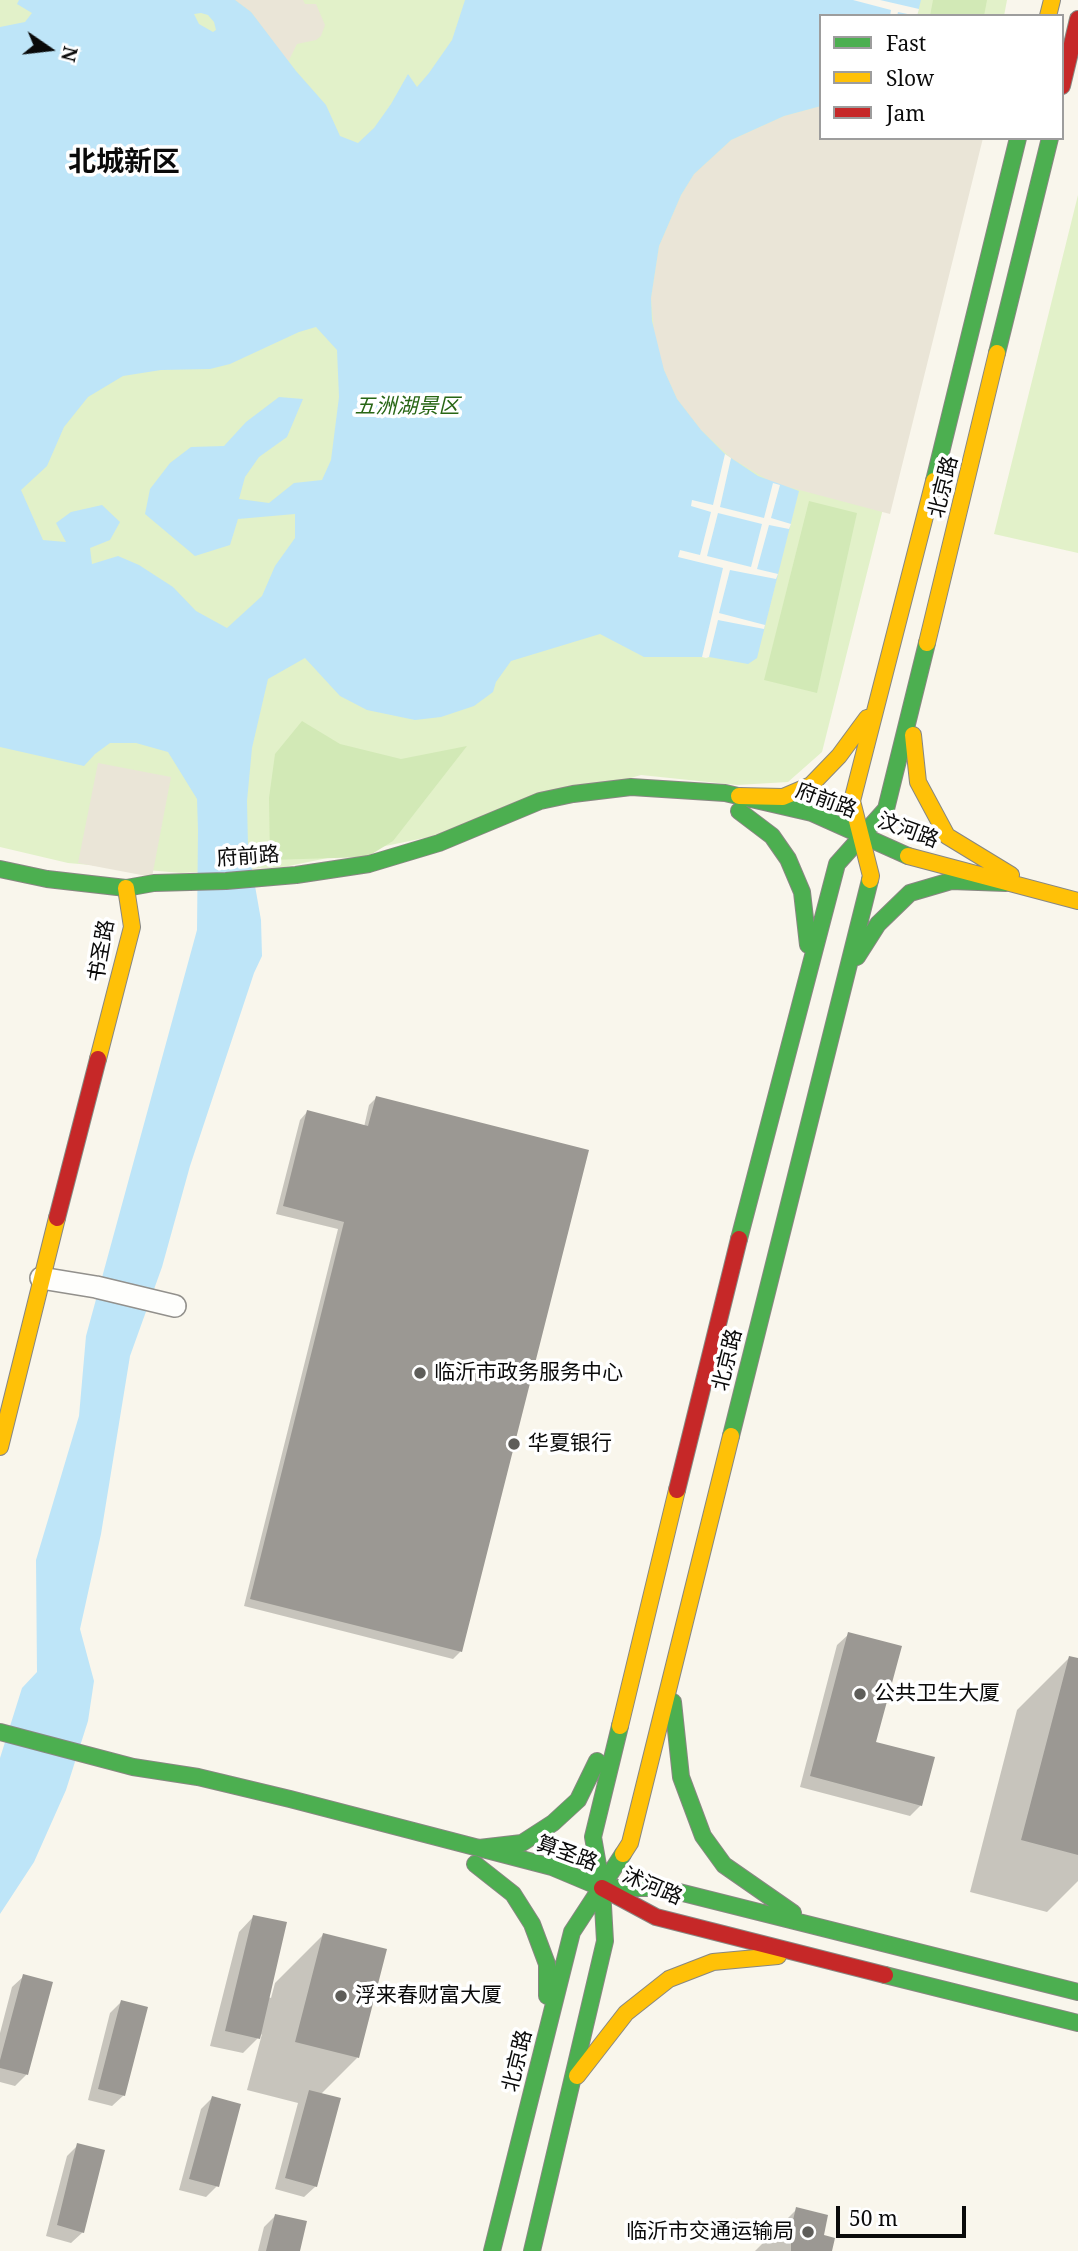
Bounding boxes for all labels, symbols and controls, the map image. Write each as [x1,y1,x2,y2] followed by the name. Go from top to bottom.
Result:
[14,14,84,84] north arrow
[819,14,1064,140] legend
[886,29,926,57] text: Fast
[55,44,84,64] text: N
[886,64,934,92] text: Slow
[886,99,925,127] text: Jam
[68,146,180,180] district label: 北城新区
[355,394,459,420] park label: 五洲湖景区
[924,453,964,521] street label: 北京路
[792,778,860,824] street label: 府前路
[874,808,942,854] street label: 汶河路
[216,842,280,872] street label: 府前路
[84,918,120,984] street label: 书圣路
[708,1326,748,1394] street label: 北京路
[434,1360,623,1386] place label: 临沂市政务服务中心
[412,1365,428,1381] marker: 临沂市政务服务中心
[528,1431,612,1457] place label: 华夏银行
[506,1436,522,1452] marker: 华夏银行
[874,1681,1000,1707] place label: 公共卫生大厦
[852,1686,868,1702] marker: 公共卫生大厦
[533,1831,601,1877] street label: 算圣路
[618,1863,686,1911] street label: 沭河路
[355,1983,502,2009] place label: 浮来春财富大厦
[333,1988,349,2004] marker: 浮来春财富大厦
[498,2027,538,2095] street label: 北京路
[840,2192,970,2236] scale bar
[849,2204,898,2232] text: 50 m
[626,2219,794,2245] place label: 临沂市交通运输局
[800,2224,816,2240] marker: 临沂市交通运输局

